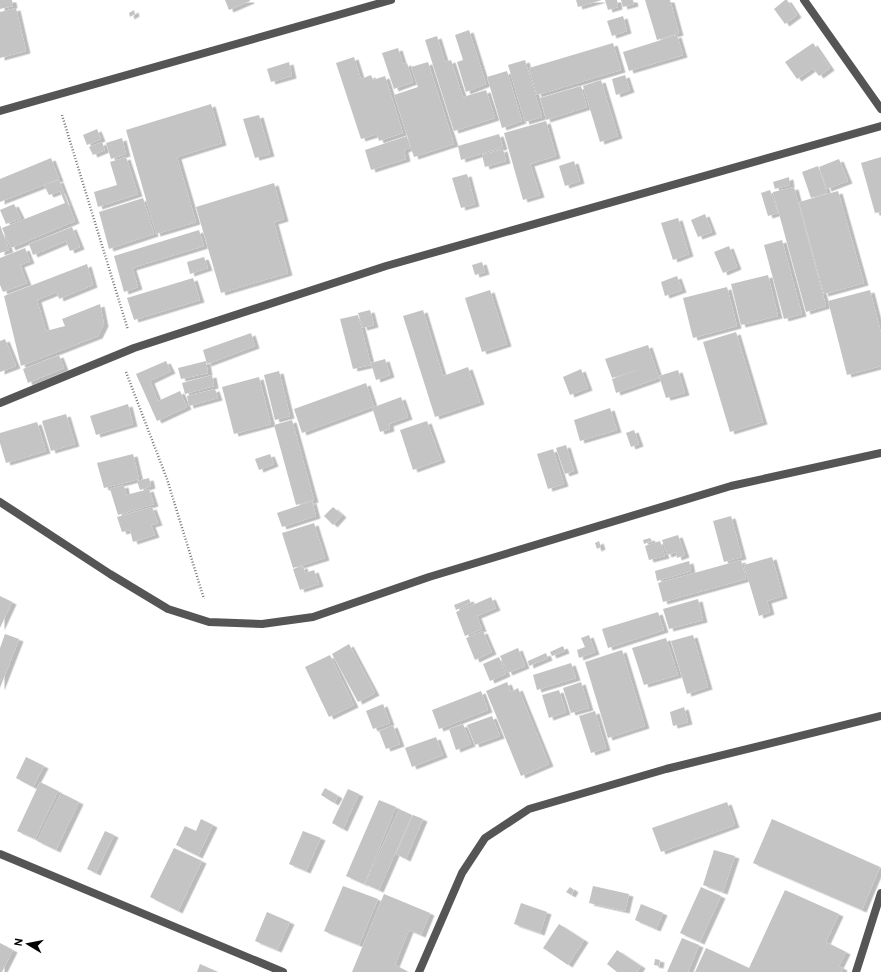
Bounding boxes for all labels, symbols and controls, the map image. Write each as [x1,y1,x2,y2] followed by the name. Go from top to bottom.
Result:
[8,924,48,964] north arrow
[12,937,27,948] text: N

